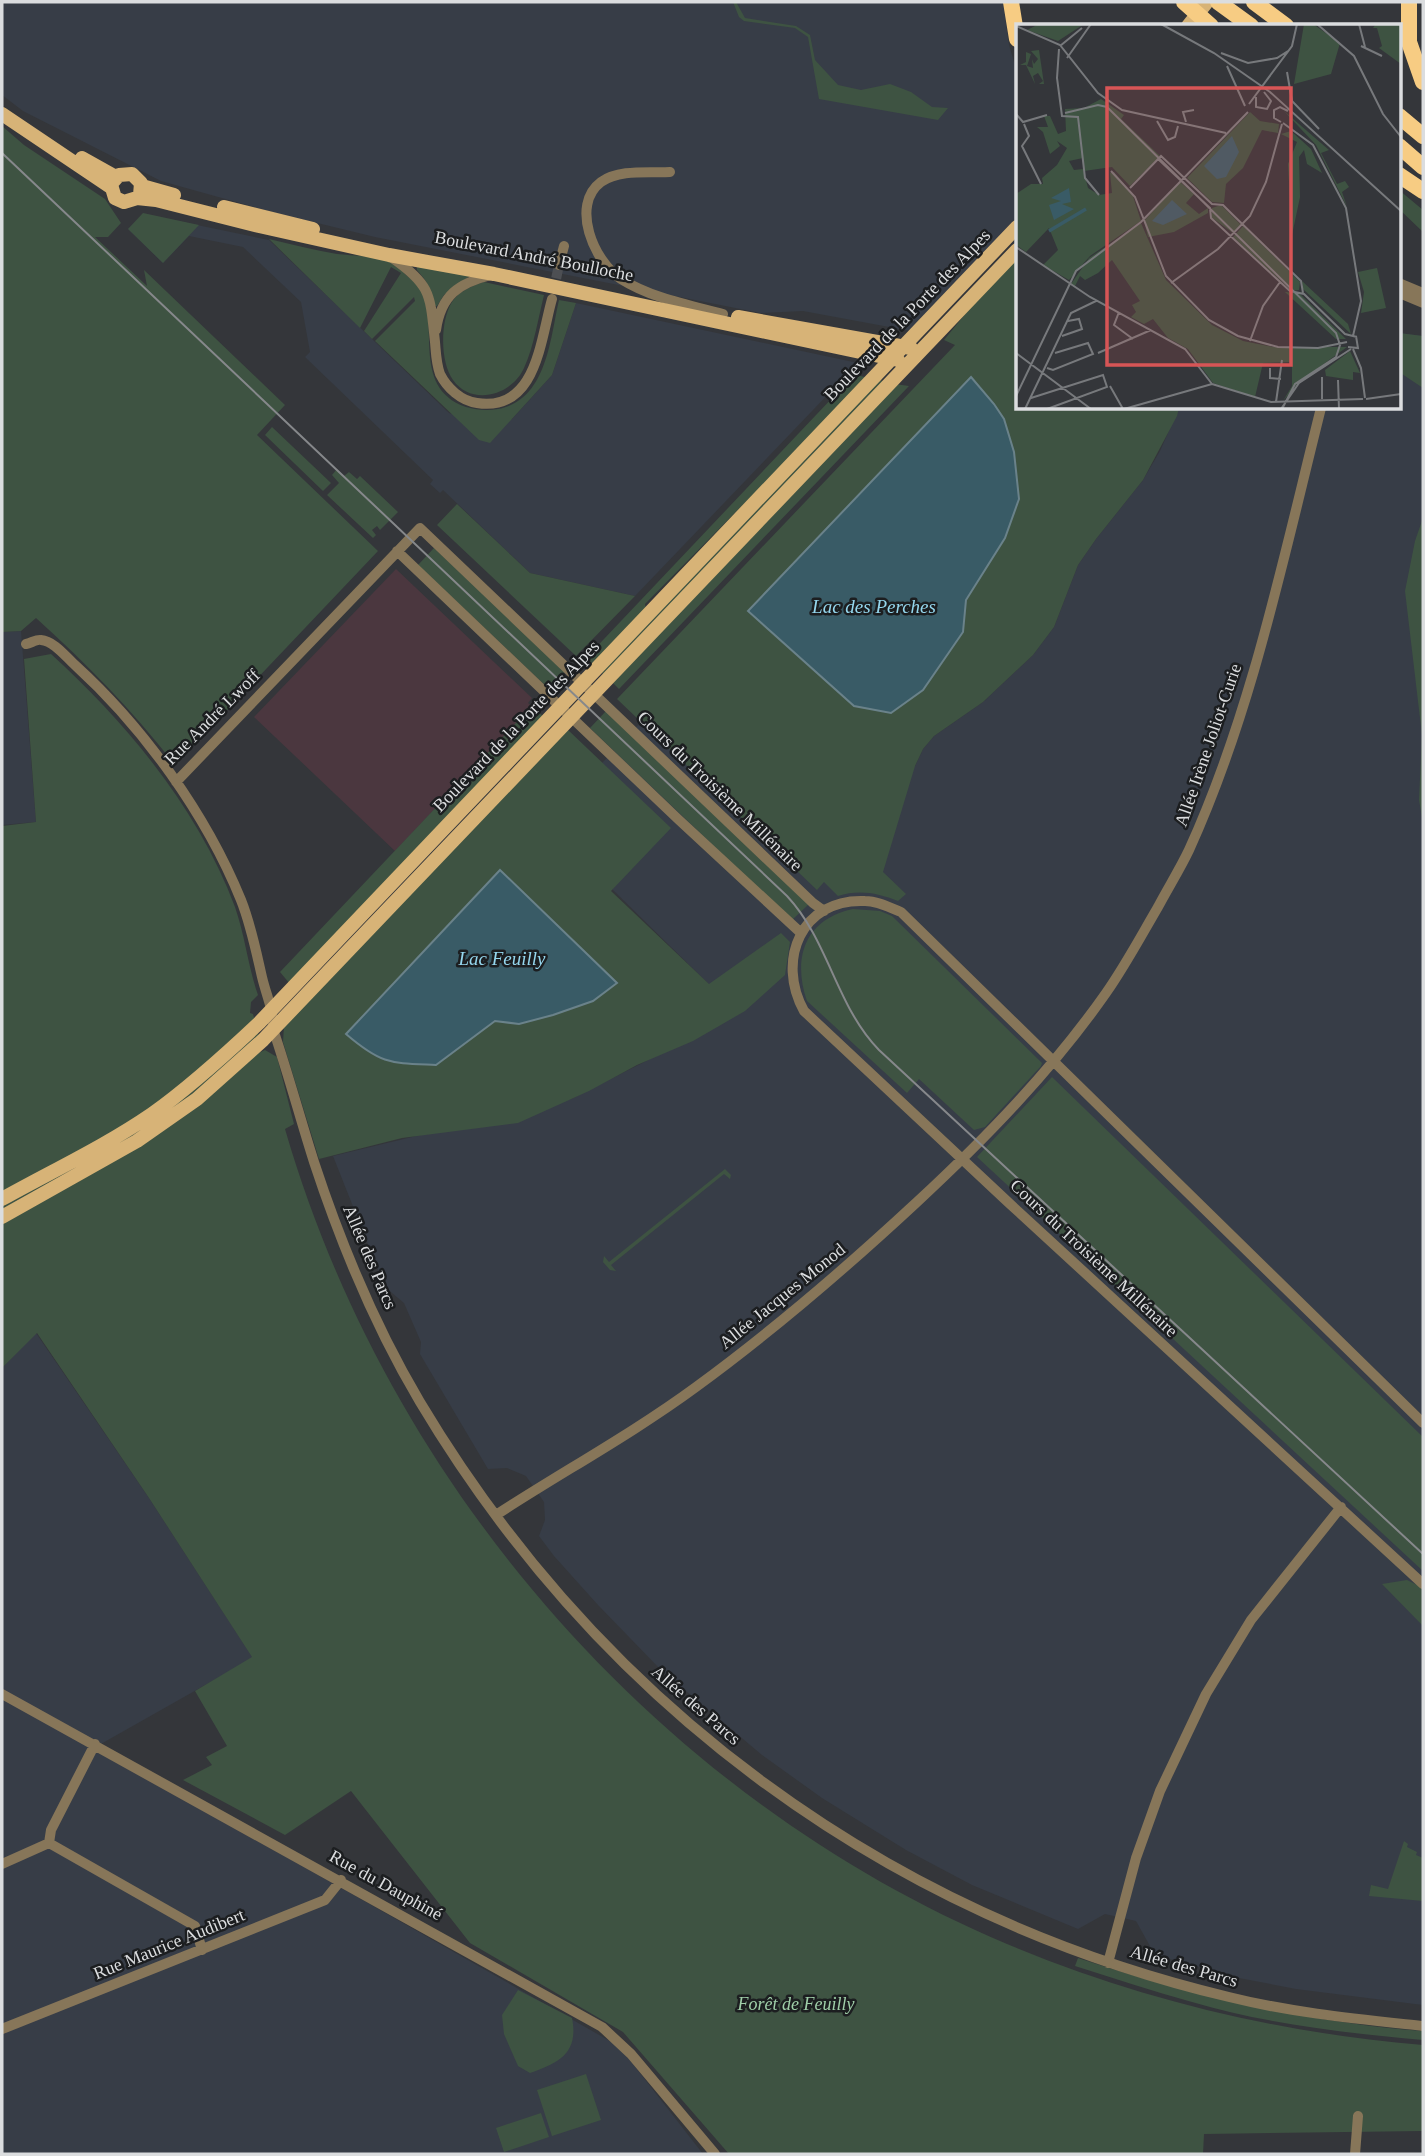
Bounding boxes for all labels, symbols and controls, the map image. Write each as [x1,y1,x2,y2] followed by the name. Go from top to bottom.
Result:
[1016,24,1400,410] inset map
[820,225,994,405] street label: Boulevard de la Porte des Alpes
[433,227,635,285] street label: Boulevard André Boulloche
[811,596,936,617] water label: Lac des Perches
[429,636,603,816] street label: Boulevard de la Porte des Alpes
[1171,661,1245,829] street label: Allée Irène Joliot-Curie
[160,665,264,769] street label: Rue André Lwoff
[633,707,807,875] street label: Cours du Troisième Millénaire
[457,948,546,969] water label: Lac Feuilly
[1006,1175,1182,1341] street label: Cours du Troisième Millénaire
[339,1202,401,1312] street label: Allée des Parcs
[715,1239,849,1353] street label: Allée Jacques Monod
[648,1661,744,1749] street label: Allée des Parcs
[326,1846,446,1924] street label: Rue du Dauphiné
[91,1905,247,1983] street label: Rue Maurice Audibert
[1128,1941,1240,1991] street label: Allée des Parcs
[737,1994,854,2014] park label: Forêt de Feuilly

